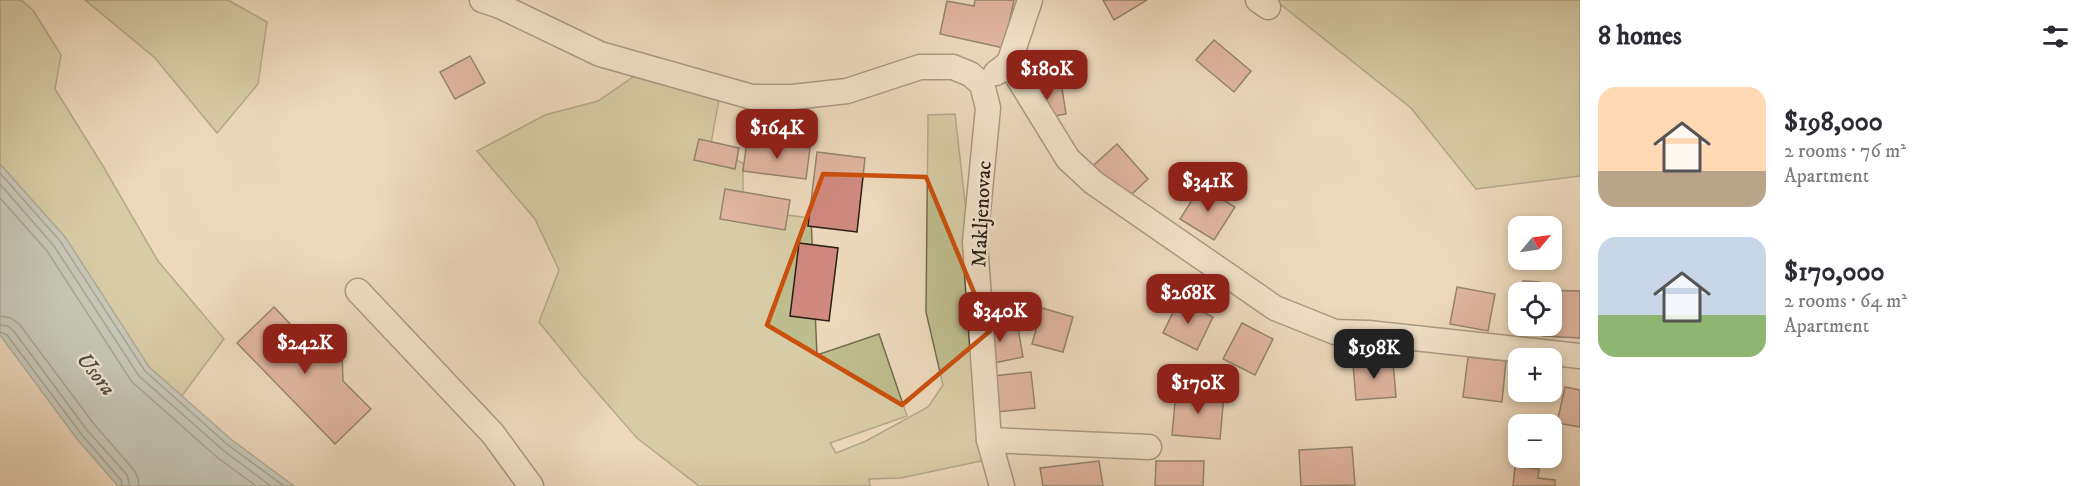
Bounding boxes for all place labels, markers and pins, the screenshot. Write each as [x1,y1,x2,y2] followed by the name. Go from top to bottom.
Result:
[1005,50,1089,101] pin: $180K
[735,109,819,160] pin: $164K
[1166,162,1250,213] pin: $341K
[1146,274,1230,325] pin: $268K
[958,292,1042,343] pin: $340K
[263,324,347,375] pin: $242K
[1332,329,1416,380] pin: $198K
[1156,364,1240,415] pin: $170K

